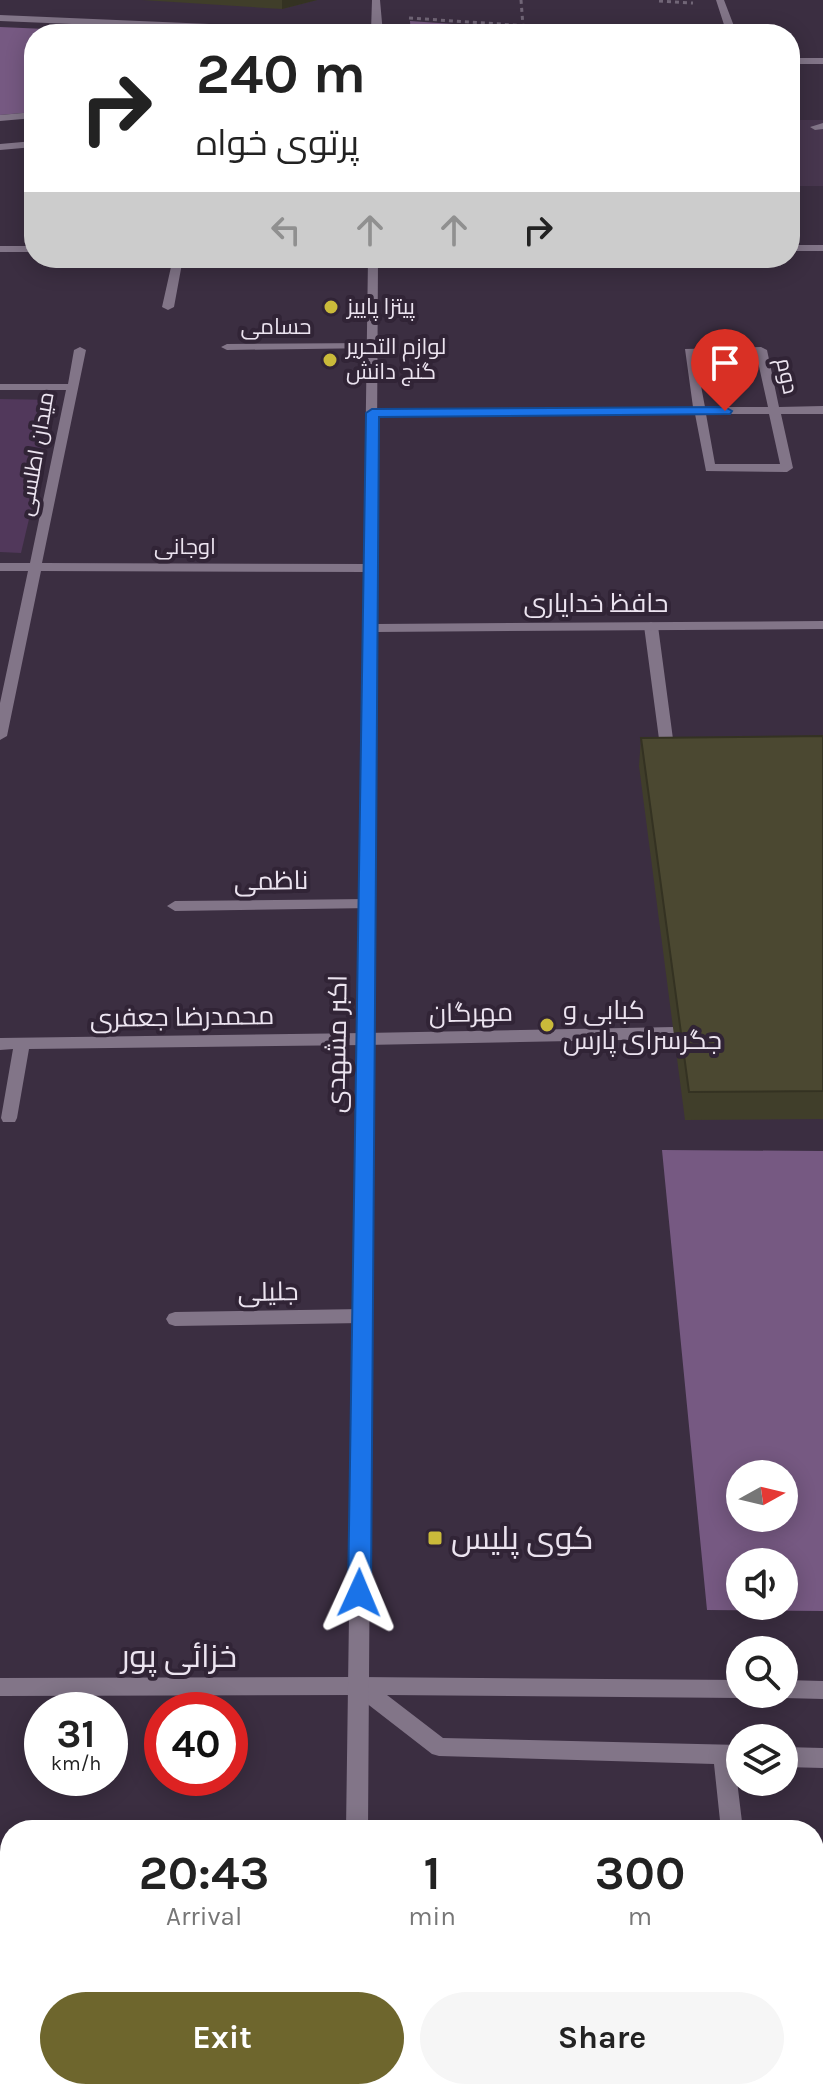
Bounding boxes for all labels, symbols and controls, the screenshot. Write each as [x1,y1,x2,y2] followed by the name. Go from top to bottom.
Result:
[196,41,366,106] text: 240 m
[64,56,168,160] icon: right
[196,122,359,164] text: پرتوی خواه
[264,208,308,252] icon: left
[348,208,392,252] icon: ahead
[432,208,476,252] icon: ahead
[516,208,560,252] icon: right
[345,294,415,321] place label: پیتزا پاییز
[322,298,340,316] marker: پیتزا پاییز
[240,314,312,340] street label: حسامی
[691,329,759,411] pin
[344,334,446,386] place label: لوازم التحریر گنج دانش
[703,341,747,385] icon: arrive
[321,351,339,369] marker: لوازم التحریر گنج دانش
[769,355,803,397] street label: دوم
[12,390,60,518] street label: میدان اطلسی
[154,534,216,560] street label: اوجانی
[524,588,668,619] street label: حافظ خدایاری
[234,865,308,897] street label: ناظمی
[320,975,354,1113] street label: اکبر مشهدی
[563,995,722,1057] place label: کبابی و جگرسرای پارس
[429,997,513,1029] street label: مهرگان
[89,1000,275,1034] street label: محمدرضا جعفری
[538,1016,556,1034] marker: کبابی و جگرسرای پارس
[237,1276,299,1308] street label: جلیلی
[726,1460,798,1532] north arrow
[726,1460,798,1796] map controls
[451,1520,593,1559] place label: کوی پلیس
[426,1529,444,1547] marker: کوی پلیس
[726,1548,798,1620] button: sound
[317,1551,401,1635] position arrow
[726,1636,798,1708] button: search
[119,1638,237,1677] street label: خزائی پور
[144,1692,248,1796] speed limit sign: 40
[56,1710,96,1757] text: 31
[726,1724,798,1796] button: layers
[51,1752,101,1775] text: km/h
[139,1845,269,1901] text: 20:43
[424,1845,441,1901] text: 1
[595,1845,685,1901] text: 300
[166,1901,242,1932] text: Arrival
[408,1901,456,1932] text: min
[628,1901,652,1932] text: m
[40,1992,404,2084] button: Exit
[420,1992,784,2084] button: Share

